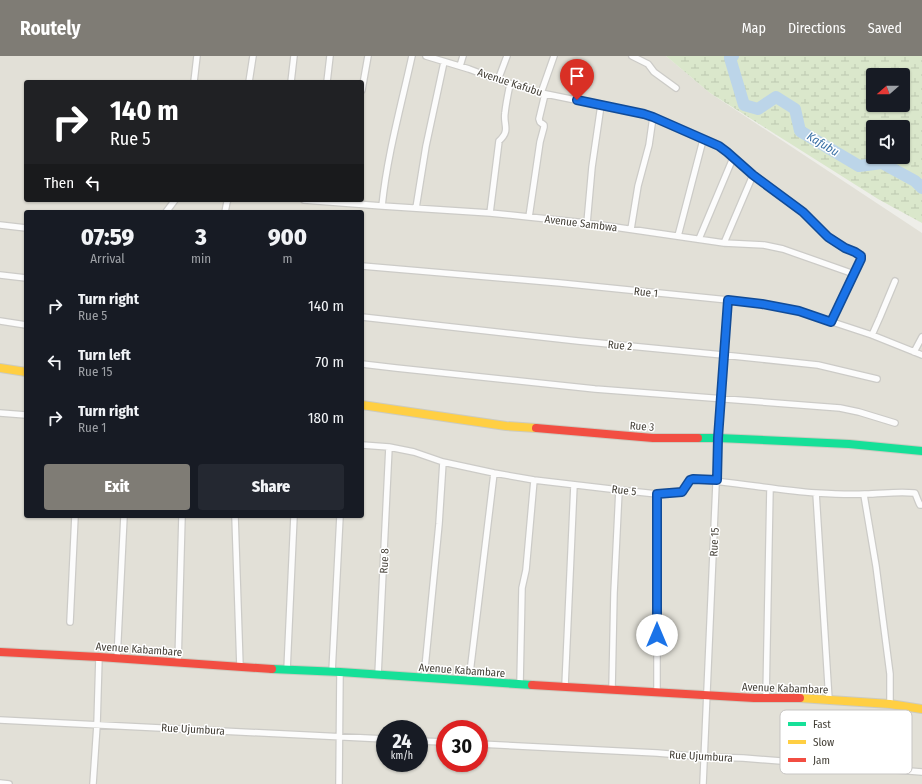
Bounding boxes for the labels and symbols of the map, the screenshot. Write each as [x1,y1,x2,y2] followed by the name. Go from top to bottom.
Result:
[560,59,594,100] pin
[476,66,544,99] street label: Avenue Kafubu
[866,68,910,112] north arrow
[805,129,841,159] water label: Kafubu
[544,213,618,234] street label: Avenue Sambwa
[633,285,659,300] street label: Rue 1
[607,338,633,353] street label: Rue 2
[629,419,655,434] street label: Rue 3
[611,483,637,498] street label: Rue 5
[707,527,722,557] street label: Rue 15
[377,548,392,574] street label: Rue 8
[636,614,678,656] position arrow
[95,640,183,659] street label: Avenue Kabambare
[418,661,506,680] street label: Avenue Kabambare
[742,680,828,697] street label: Avenue Kabambare
[780,710,912,774] legend
[813,718,831,731] text: Fast
[436,720,488,772] speed limit sign: 30
[161,721,225,738] street label: Rue Ujumbura
[813,736,834,749] text: Slow
[669,748,733,765] street label: Rue Ujumbura
[813,754,830,767] text: Jam

